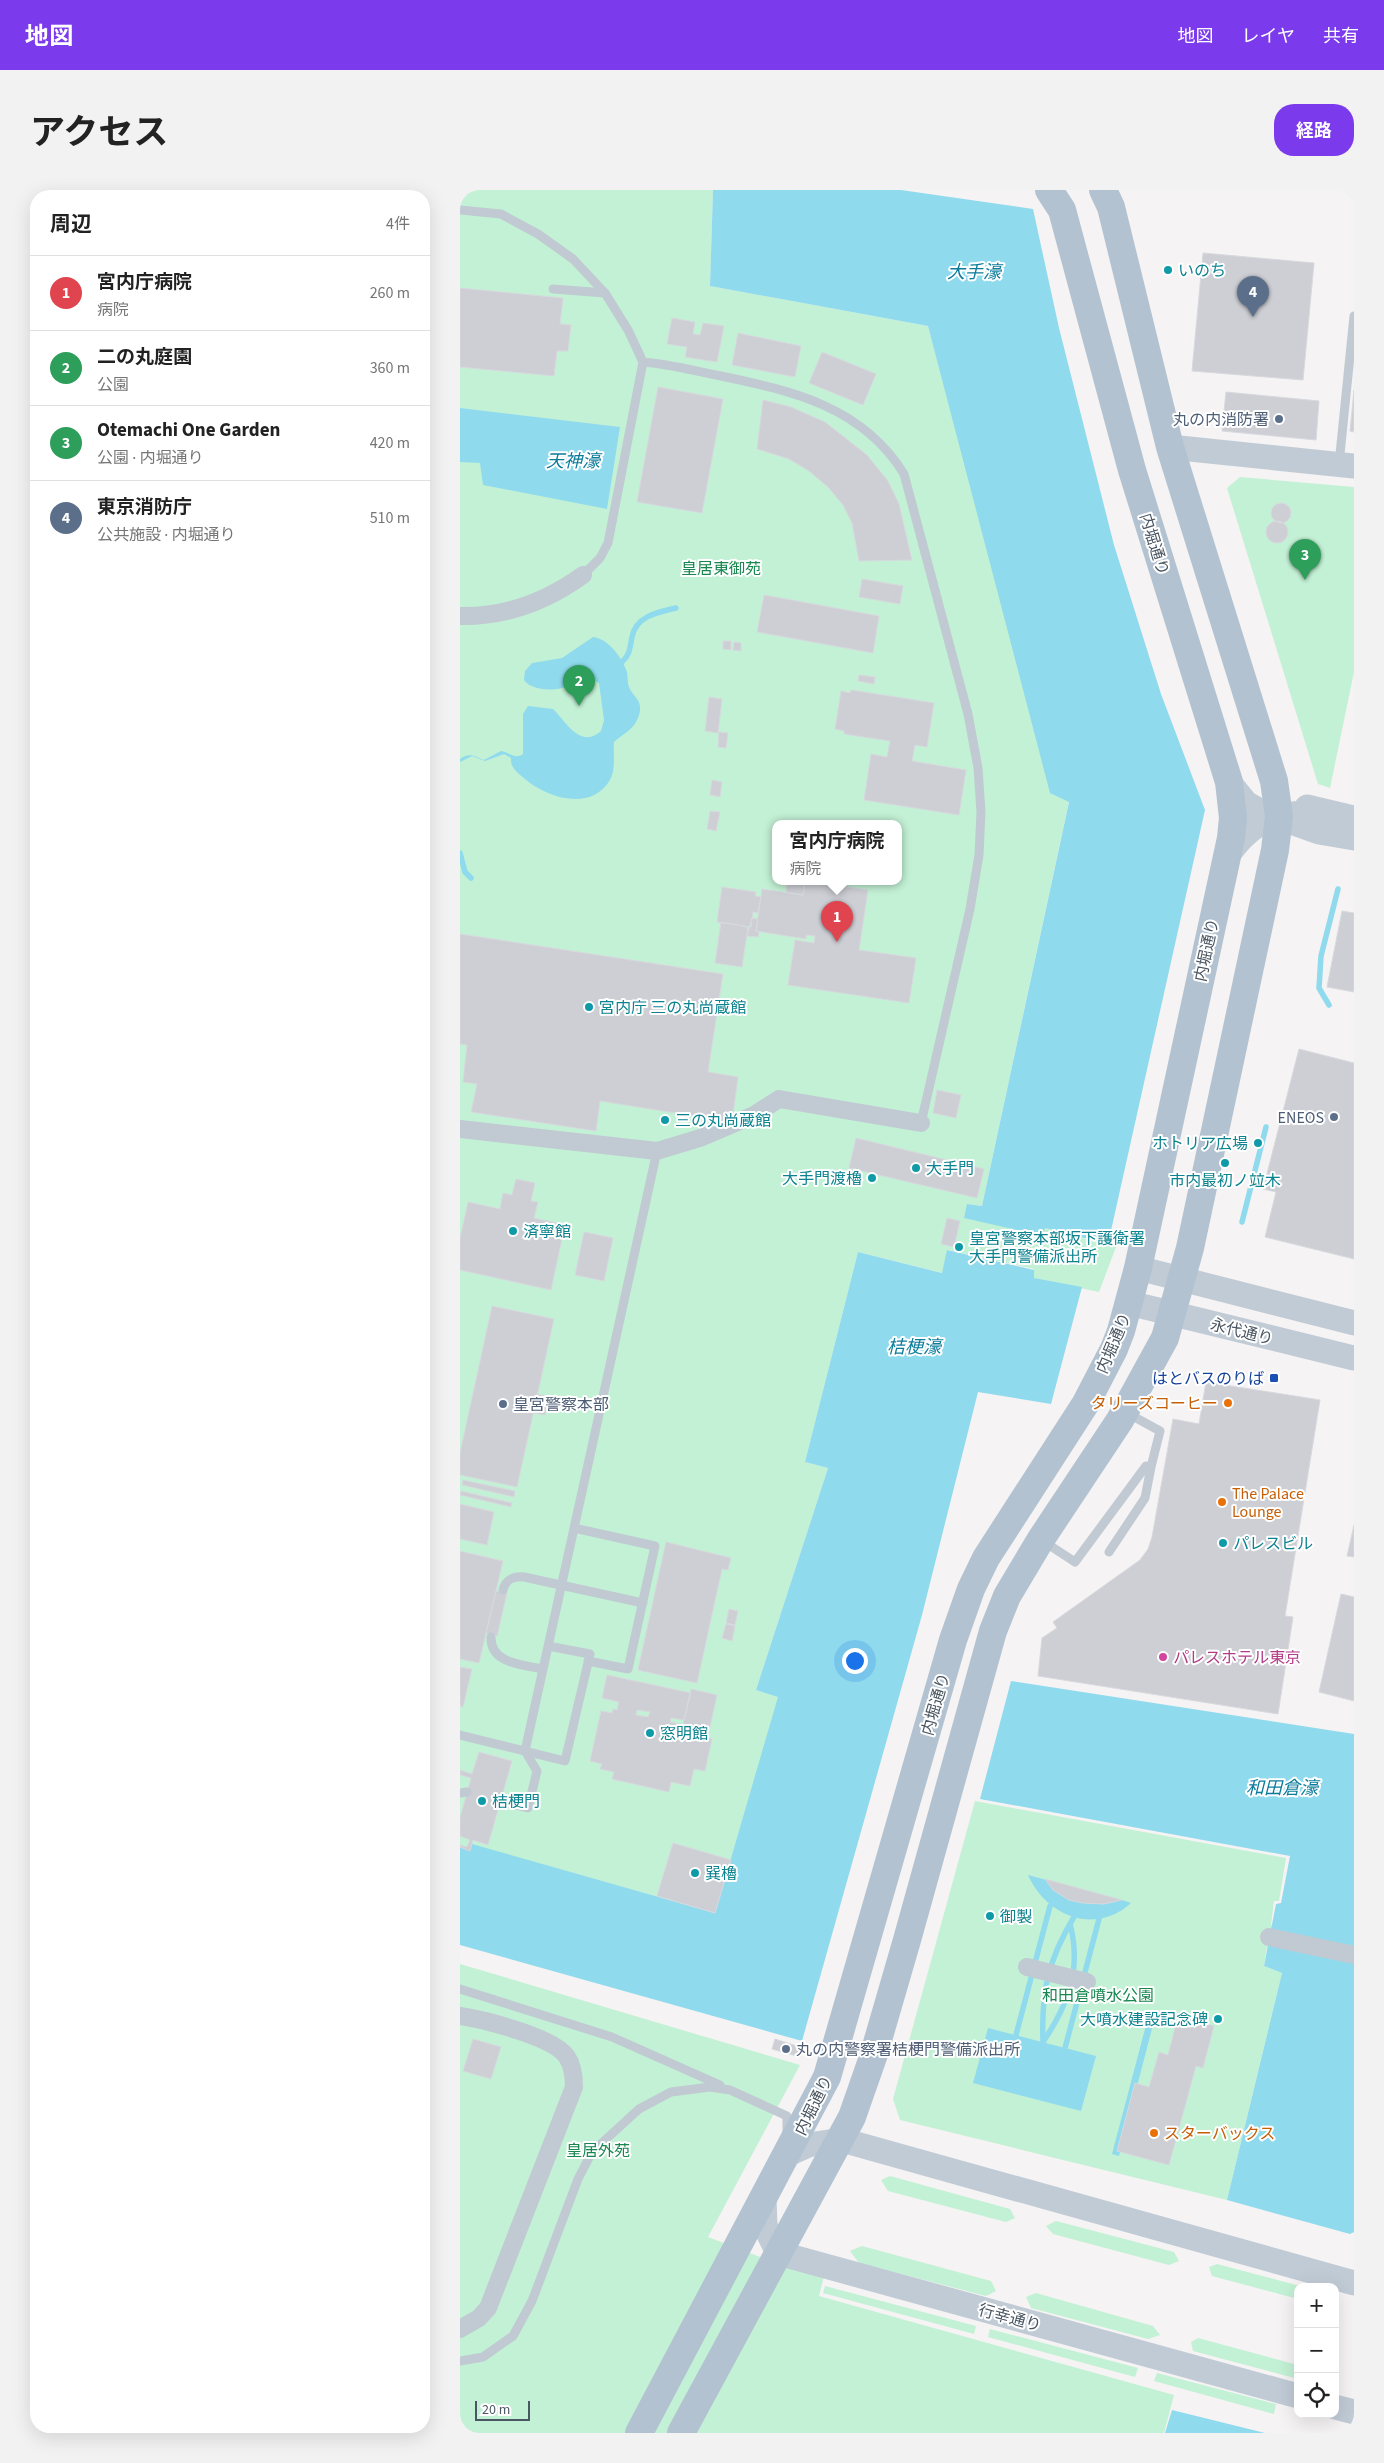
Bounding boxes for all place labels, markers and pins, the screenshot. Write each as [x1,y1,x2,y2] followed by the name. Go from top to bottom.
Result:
[1178,260,1226,282] place label: いのち
[1162,264,1174,276] marker: いのち
[1237,276,1269,317] pin: 4
[1173,409,1269,431] place label: 丸の内消防署
[1273,413,1285,425] marker: 丸の内消防署
[1289,539,1321,580] pin: 3
[563,665,595,706] pin: 2
[821,901,853,942] pin: 1
[599,997,746,1019] place label: 宮内庁 三の丸尚蔵館
[583,1001,595,1013] marker: 宮内庁 三の丸尚蔵館
[1278,1107,1324,1129] place label: ENEOS
[675,1110,771,1132] place label: 三の丸尚蔵館
[1328,1111,1340,1123] marker: ENEOS
[659,1114,671,1126] marker: 三の丸尚蔵館
[1152,1133,1248,1155] place label: ホトリア広場
[1252,1137,1264,1149] marker: ホトリア広場
[1219,1157,1231,1169] marker: 市内最初ノ竝木
[926,1158,974,1180] place label: 大手門
[910,1162,922,1174] marker: 大手門
[782,1168,862,1190] place label: 大手門渡櫓
[1169,1170,1281,1192] place label: 市内最初ノ竝木
[866,1172,878,1184] marker: 大手門渡櫓
[523,1221,571,1243] place label: 済寧館
[507,1225,519,1237] marker: 済寧館
[969,1228,1145,1268] place label: 皇宮警察本部坂下護衛署 大手門警備派出所
[953,1241,965,1253] marker: 皇宮警察本部坂下護衛署 大手門警備派出所
[1152,1368,1264,1390] place label: はとバスのりば
[1268,1372,1280,1384] marker: はとバスのりば
[1091,1393,1218,1415] place label: タリーズコーヒー
[513,1394,609,1416] place label: 皇宮警察本部
[1222,1397,1234,1409] marker: タリーズコーヒー
[497,1398,509,1410] marker: 皇宮警察本部
[1232,1483,1304,1523] place label: The Palace Lounge
[1216,1496,1228,1508] marker: The Palace Lounge
[1233,1533,1313,1555] place label: パレスビル
[1217,1537,1229,1549] marker: パレスビル
[1173,1647,1301,1669] place label: パレスホテル東京
[1157,1651,1169,1663] marker: パレスホテル東京
[660,1723,708,1745] place label: 窓明館
[644,1727,656,1739] marker: 窓明館
[492,1791,540,1813] place label: 桔梗門
[476,1795,488,1807] marker: 桔梗門
[705,1863,737,1885] place label: 巽櫓
[689,1867,701,1879] marker: 巽櫓
[1000,1906,1032,1928] place label: 御製
[984,1910,996,1922] marker: 御製
[1080,2009,1208,2031] place label: 大噴水建設記念碑
[1212,2013,1224,2025] marker: 大噴水建設記念碑
[796,2039,1020,2061] place label: 丸の内警察署桔梗門警備派出所
[780,2043,792,2055] marker: 丸の内警察署桔梗門警備派出所
[1164,2123,1275,2145] place label: スターバックス
[1148,2127,1160,2139] marker: スターバックス

